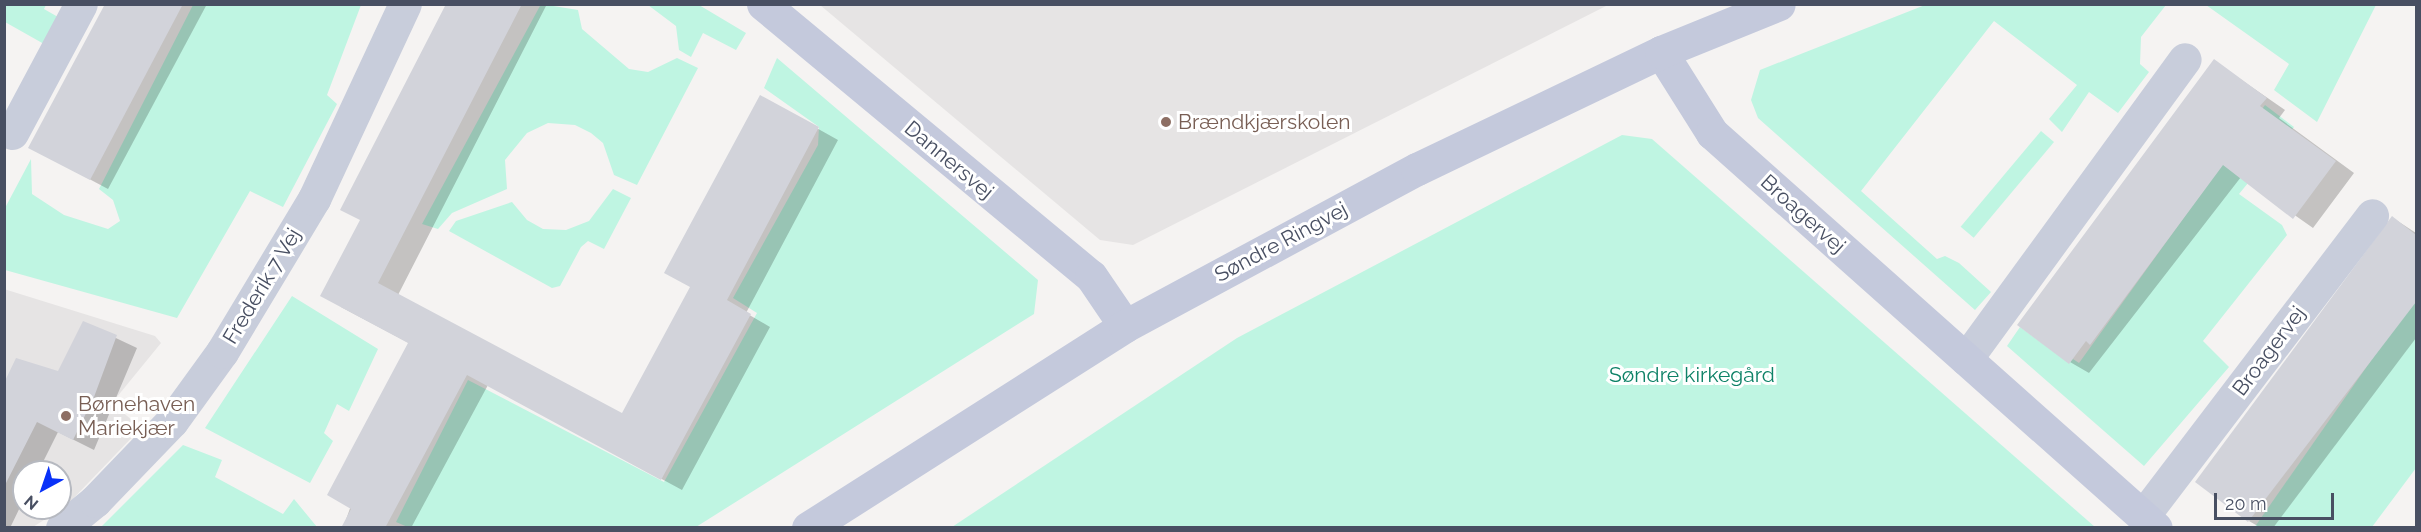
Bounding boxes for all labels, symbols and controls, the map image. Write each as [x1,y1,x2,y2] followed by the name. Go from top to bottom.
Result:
[1178,109,1350,135] place label: Brændkjærskolen
[1159,115,1173,129] marker: Brændkjærskolen
[899,116,999,204] street label: Dannersvej
[1755,169,1851,259] street label: Broagervej
[1210,196,1352,288] street label: Søndre Ringvej
[217,223,307,349] street label: Frederik 7 Vej
[2227,301,2311,401] street label: Broagervej
[1609,362,1775,388] park label: Søndre kirkegård
[78,391,195,441] place label: Børnehaven Mariekjær
[59,409,73,423] marker: Børnehaven Mariekjær
[12,460,72,520] north arrow
[2217,481,2337,519] scale bar
[21,491,42,514] text: N
[2225,493,2267,514] text: 20 m

